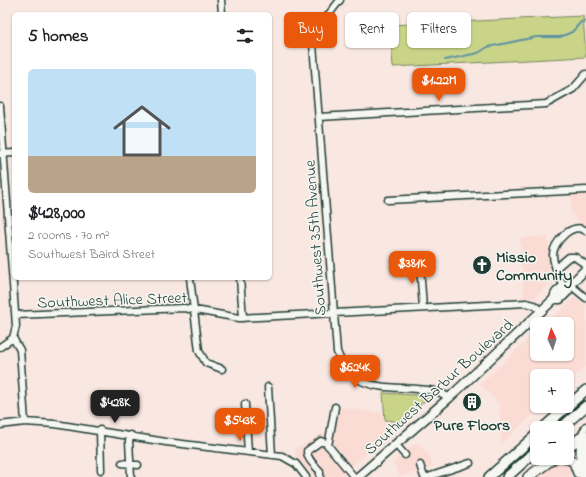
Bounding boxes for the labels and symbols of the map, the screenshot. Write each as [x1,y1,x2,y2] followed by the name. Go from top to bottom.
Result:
[406,68,472,102] pin: $1.22M
[299,158,333,317] street label: Southwest 35th Avenue
[496,246,572,289] place label: Missio Community
[384,251,440,285] pin: $381K
[471,254,493,276] church icon: Missio Community
[37,286,188,316] street label: Southwest Alice Street
[359,314,519,461] street label: Southwest Barbur Boulevard
[530,317,574,361] north arrow
[327,355,383,389] pin: $624K
[87,390,143,424] pin: $428K
[461,391,483,413] building icon: Pure Floors
[212,408,268,442] pin: $543K
[434,414,510,438] place label: Pure Floors

